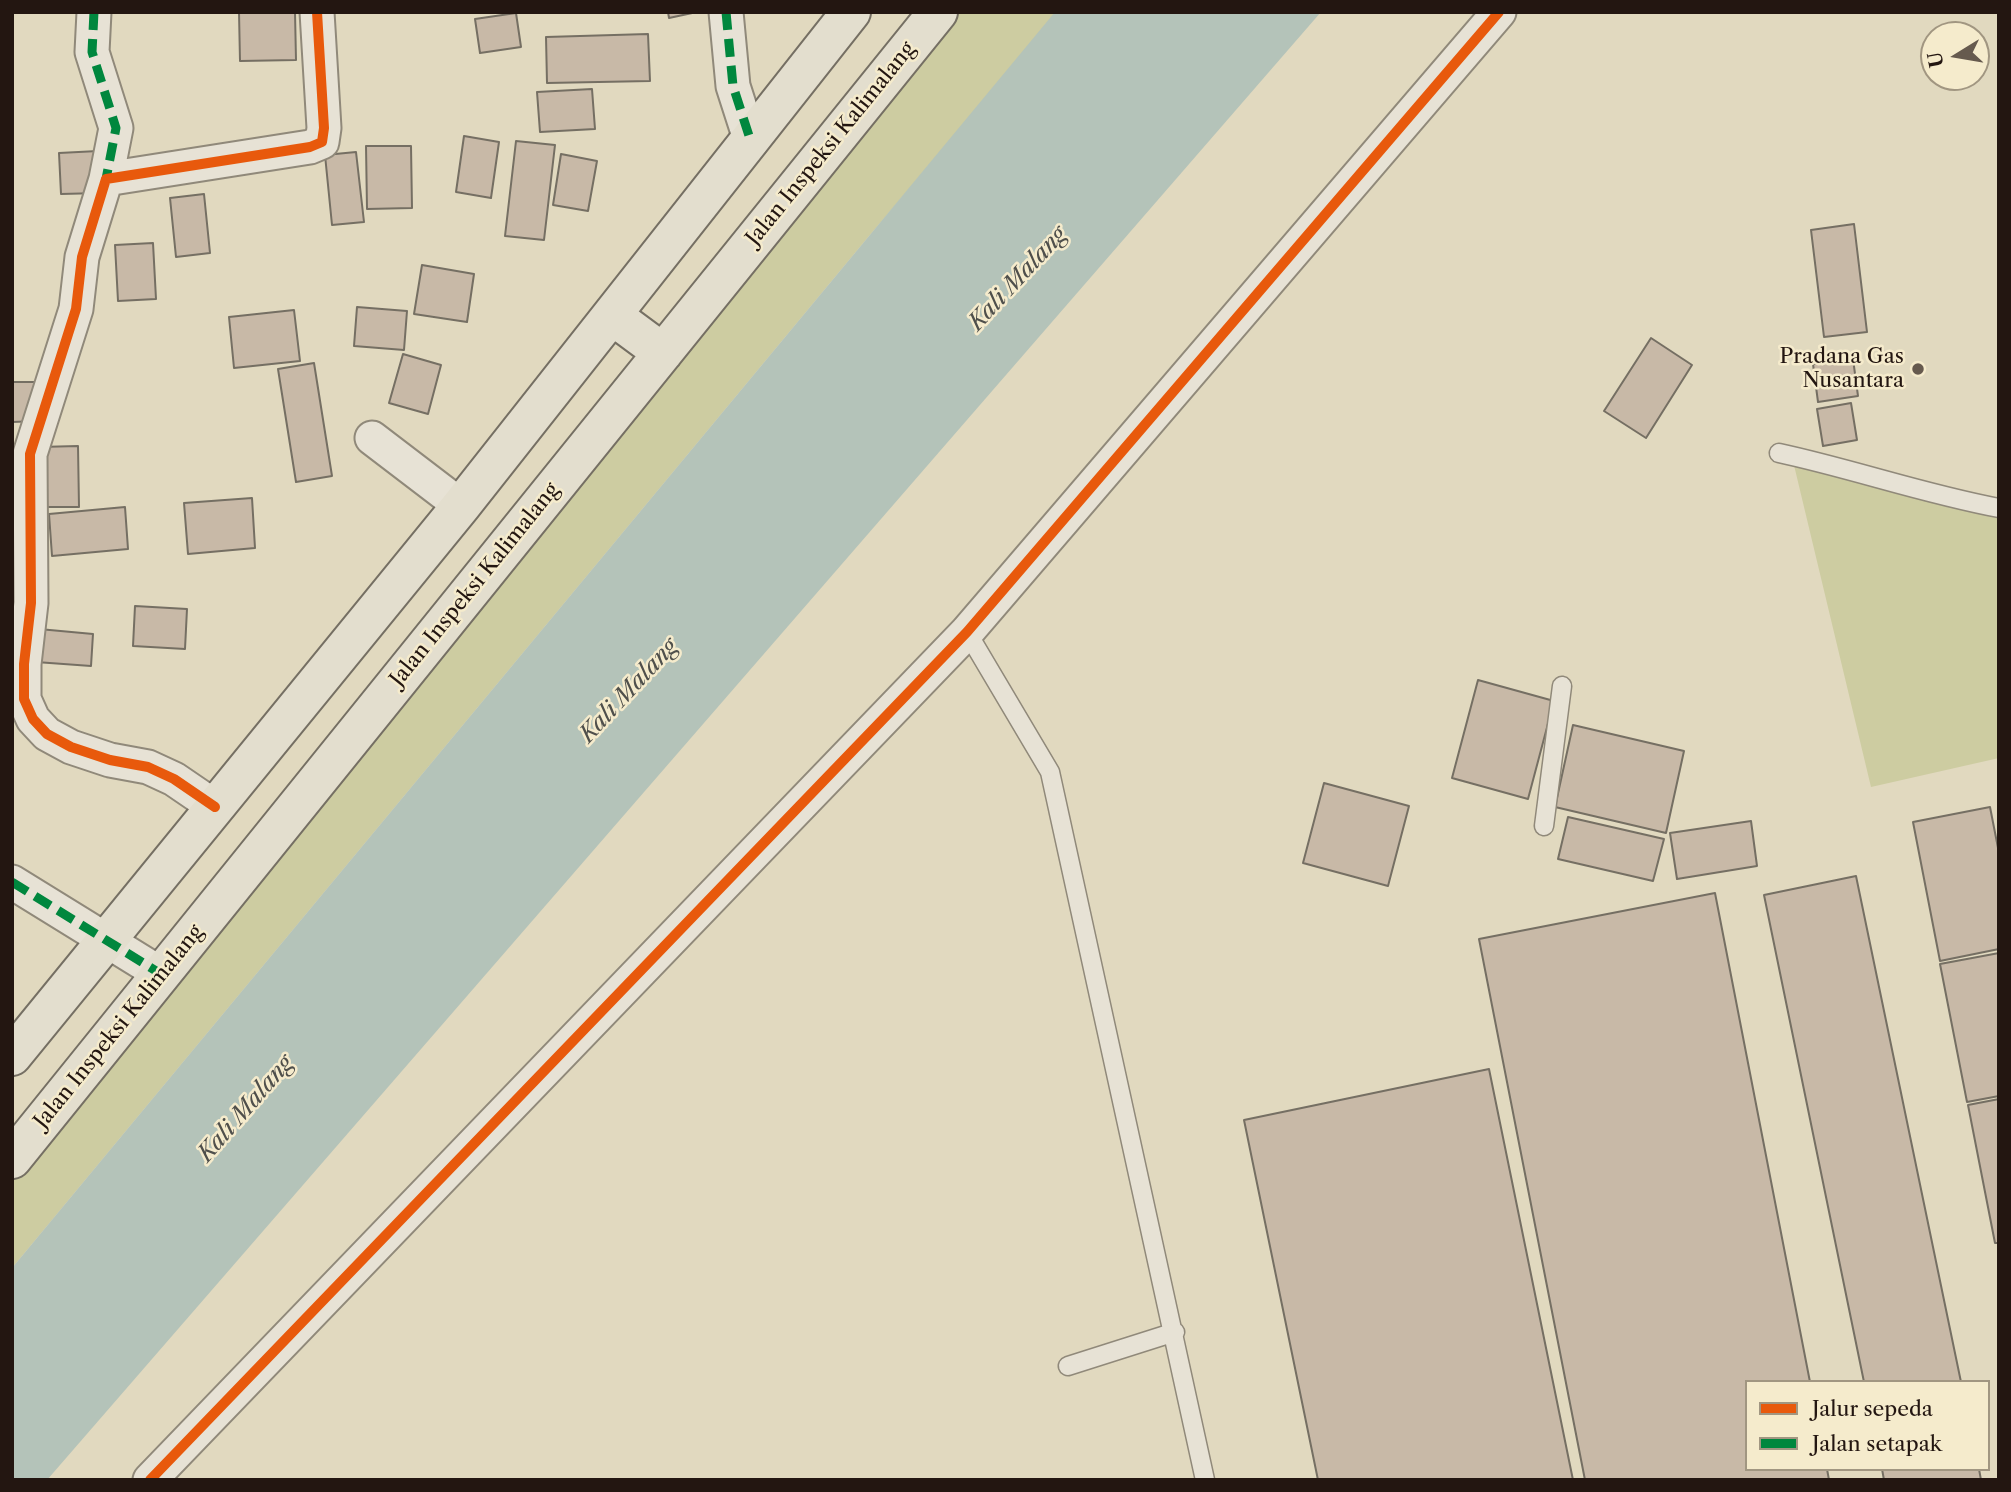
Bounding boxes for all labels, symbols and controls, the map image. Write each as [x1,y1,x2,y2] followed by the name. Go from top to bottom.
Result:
[1920,21,1990,91] north arrow
[741,37,921,251] street label: Jalan Inspeksi Kalimalang
[1923,50,1949,70] text: U
[963,221,1073,337] water label: Kali Malang
[1779,344,1904,394] place label: Pradana Gas Nusantara
[1910,361,1926,377] marker: Pradana Gas Nusantara
[385,478,565,692] street label: Jalan Inspeksi Kalimalang
[574,633,684,749] water label: Kali Malang
[29,920,209,1134] street label: Jalan Inspeksi Kalimalang
[192,1050,300,1168] water label: Kali Malang
[1745,1380,1990,1471] legend
[1812,1396,1933,1421] text: Jalur sepeda
[1812,1431,1942,1456] text: Jalan setapak

